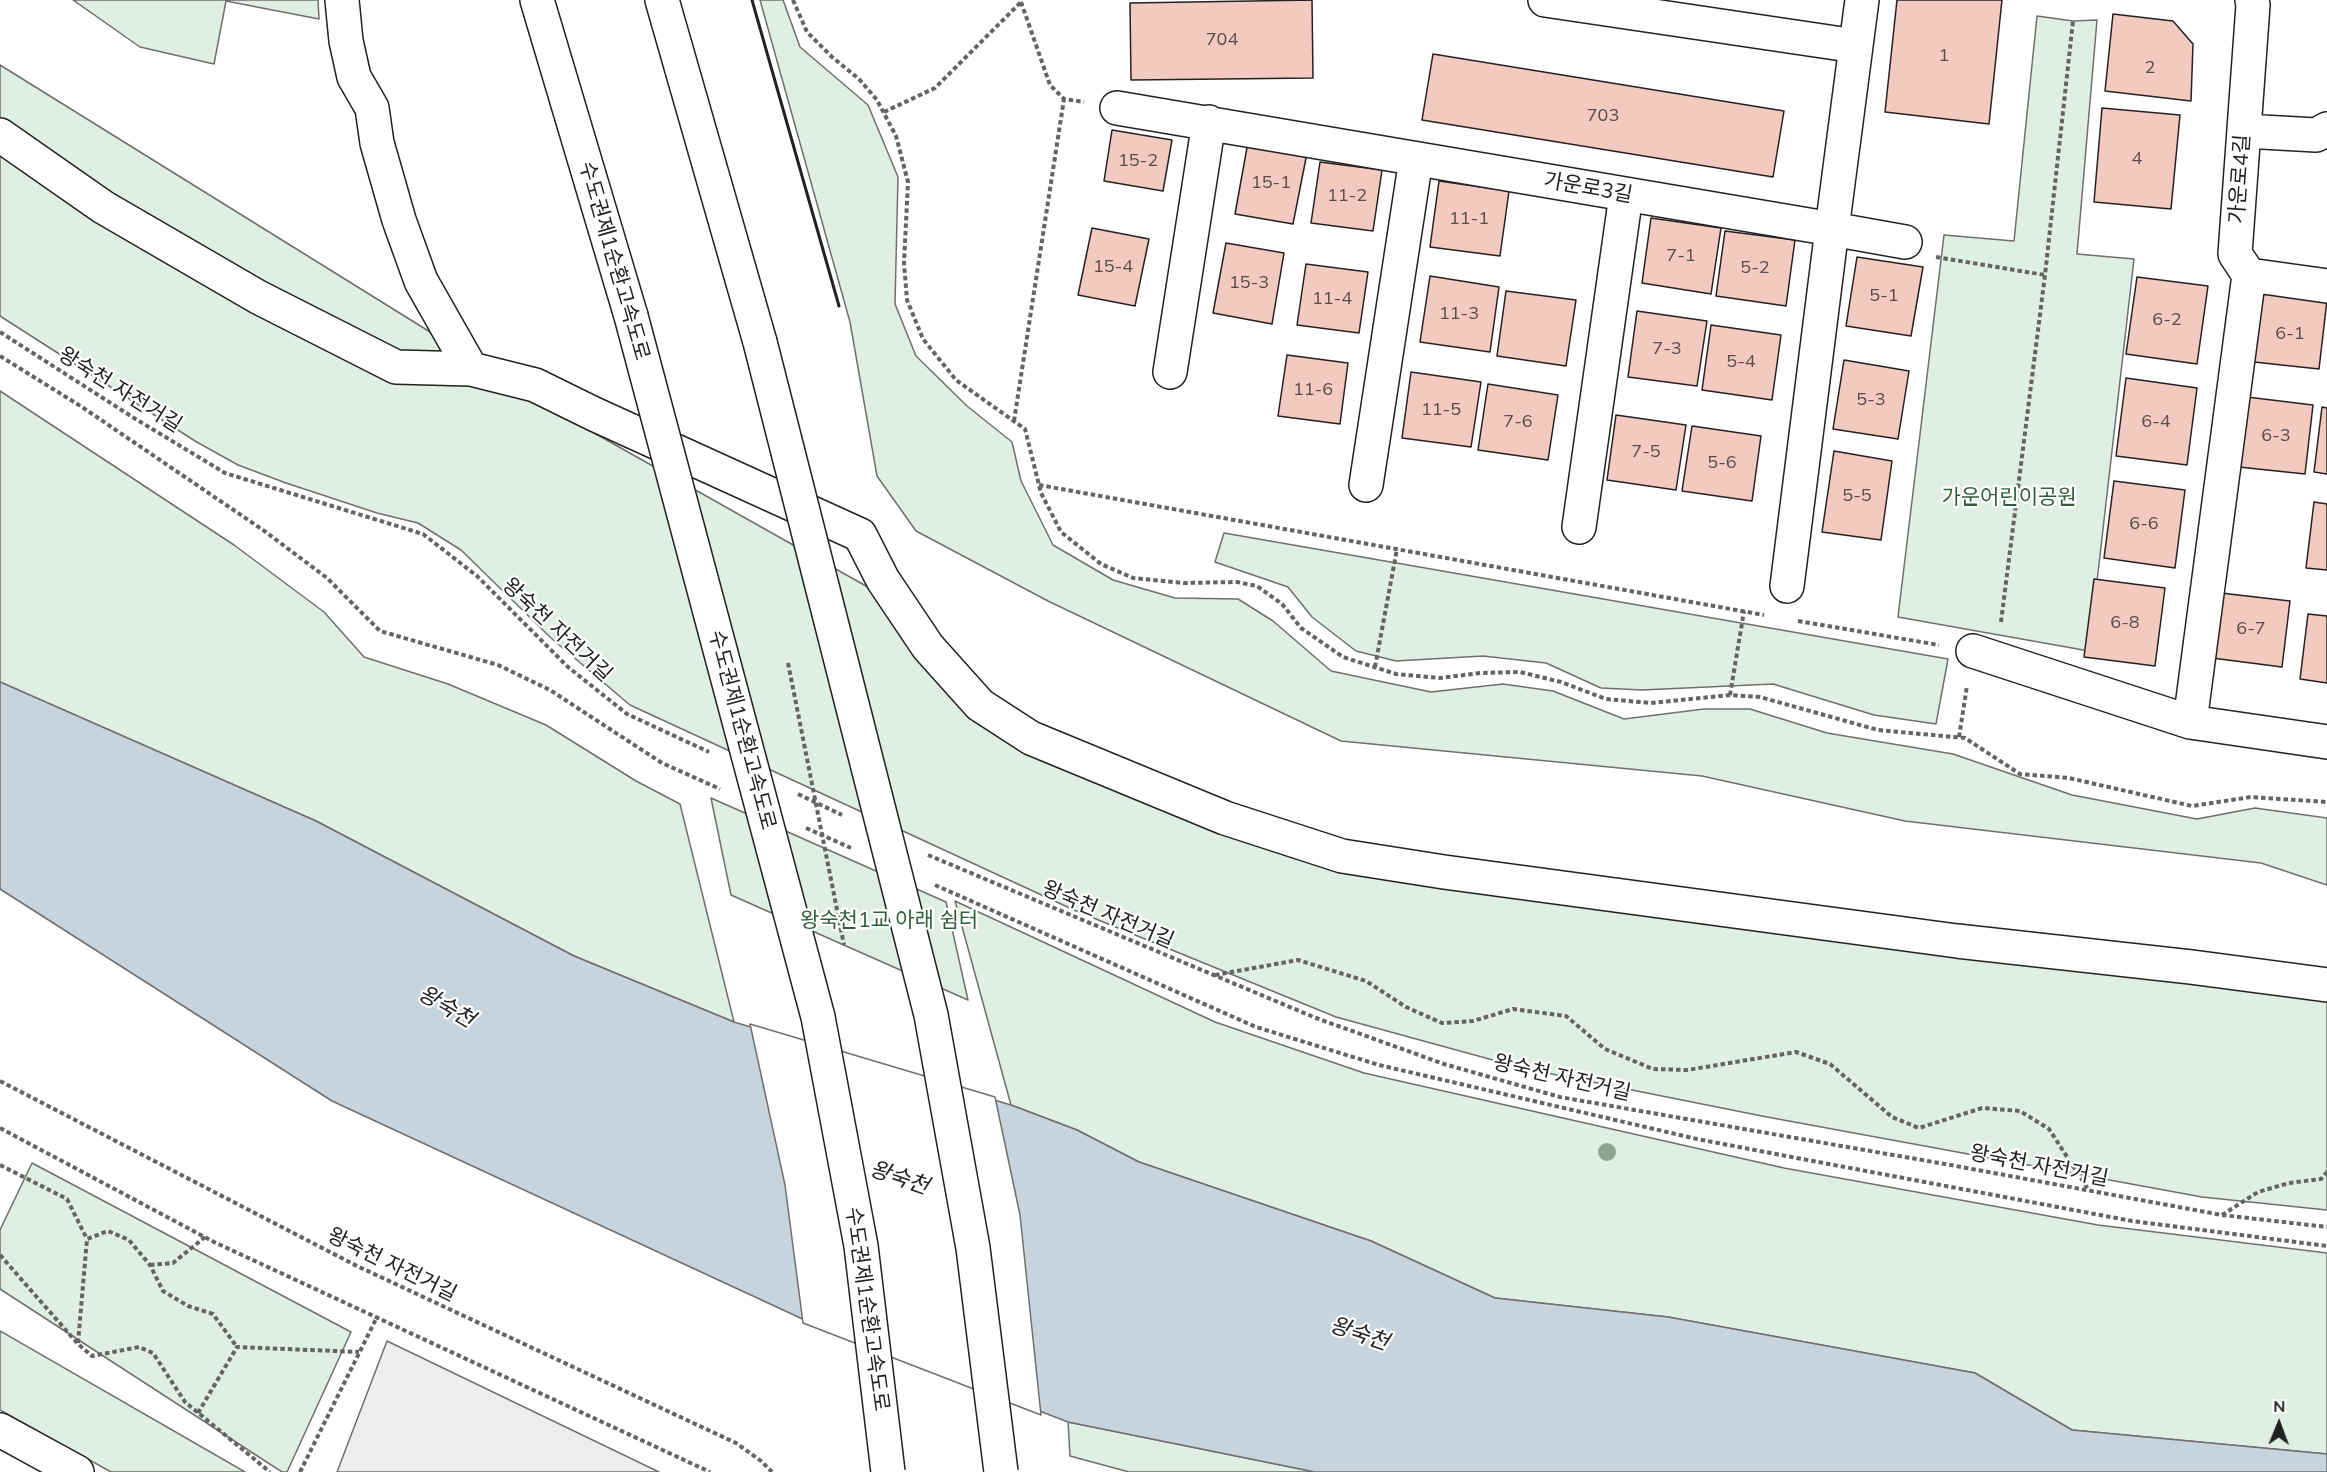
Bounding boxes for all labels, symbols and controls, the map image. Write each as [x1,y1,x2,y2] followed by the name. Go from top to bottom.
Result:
[1206,29,1238,51] house number: 704
[1939,45,1949,67] house number: 1
[2145,57,2155,79] house number: 2
[1587,105,1619,127] house number: 703
[2224,133,2256,225] street label: 가운로4길
[2132,148,2142,170] house number: 4
[1118,150,1158,172] house number: 15-2
[574,159,654,363] street label: 수도권제1순환고속도로
[1542,168,1634,208] street label: 가운로3길
[1251,172,1291,194] house number: 15-1
[1327,185,1367,207] house number: 11-2
[1449,208,1489,230] house number: 11-1
[1666,245,1696,267] house number: 7-1
[1093,256,1133,278] house number: 15-4
[1740,257,1770,279] house number: 5-2
[1229,272,1269,294] house number: 15-3
[1869,285,1899,307] house number: 5-1
[1312,288,1352,310] house number: 11-4
[1439,303,1479,325] house number: 11-3
[2152,309,2182,331] house number: 6-2
[2275,323,2305,345] house number: 6-1
[1652,338,1682,360] house number: 7-3
[54,342,186,438] street label: 왕숙천 자전거길
[1726,351,1756,373] house number: 5-4
[1293,379,1333,401] house number: 11-6
[1856,389,1886,411] house number: 5-3
[1421,399,1461,421] house number: 11-5
[1503,411,1533,433] house number: 7-6
[2141,411,2171,433] house number: 6-4
[2261,425,2291,447] house number: 6-3
[1631,441,1661,463] house number: 7-5
[1707,452,1737,474] house number: 5-6
[1842,485,1872,507] house number: 5-5
[1941,485,2077,511] park label: 가운어린이공원
[2129,513,2159,535] house number: 6-6
[497,573,617,687] street label: 왕숙천 자전거길
[2110,612,2140,634] house number: 6-8
[2236,618,2266,640] house number: 6-7
[703,627,781,833] street label: 수도권제1순환고속도로
[1038,876,1178,954] street label: 왕숙천 자전거길
[800,908,978,934] park label: 왕숙천1교 아래 쉼터
[413,980,479,1034] water label: 왕숙천
[1491,1050,1633,1106] street label: 왕숙천 자전거길
[1968,1140,2110,1192] street label: 왕숙천 자전거길
[866,1156,932,1200] water label: 왕숙천
[840,1205,894,1413] street label: 수도권제1순환고속도로
[323,1223,461,1307] street label: 왕숙천 자전거길
[1326,1312,1392,1356] water label: 왕숙천
[2249,1394,2309,1454] north arrow
[2273,1396,2286,1416] text: N

